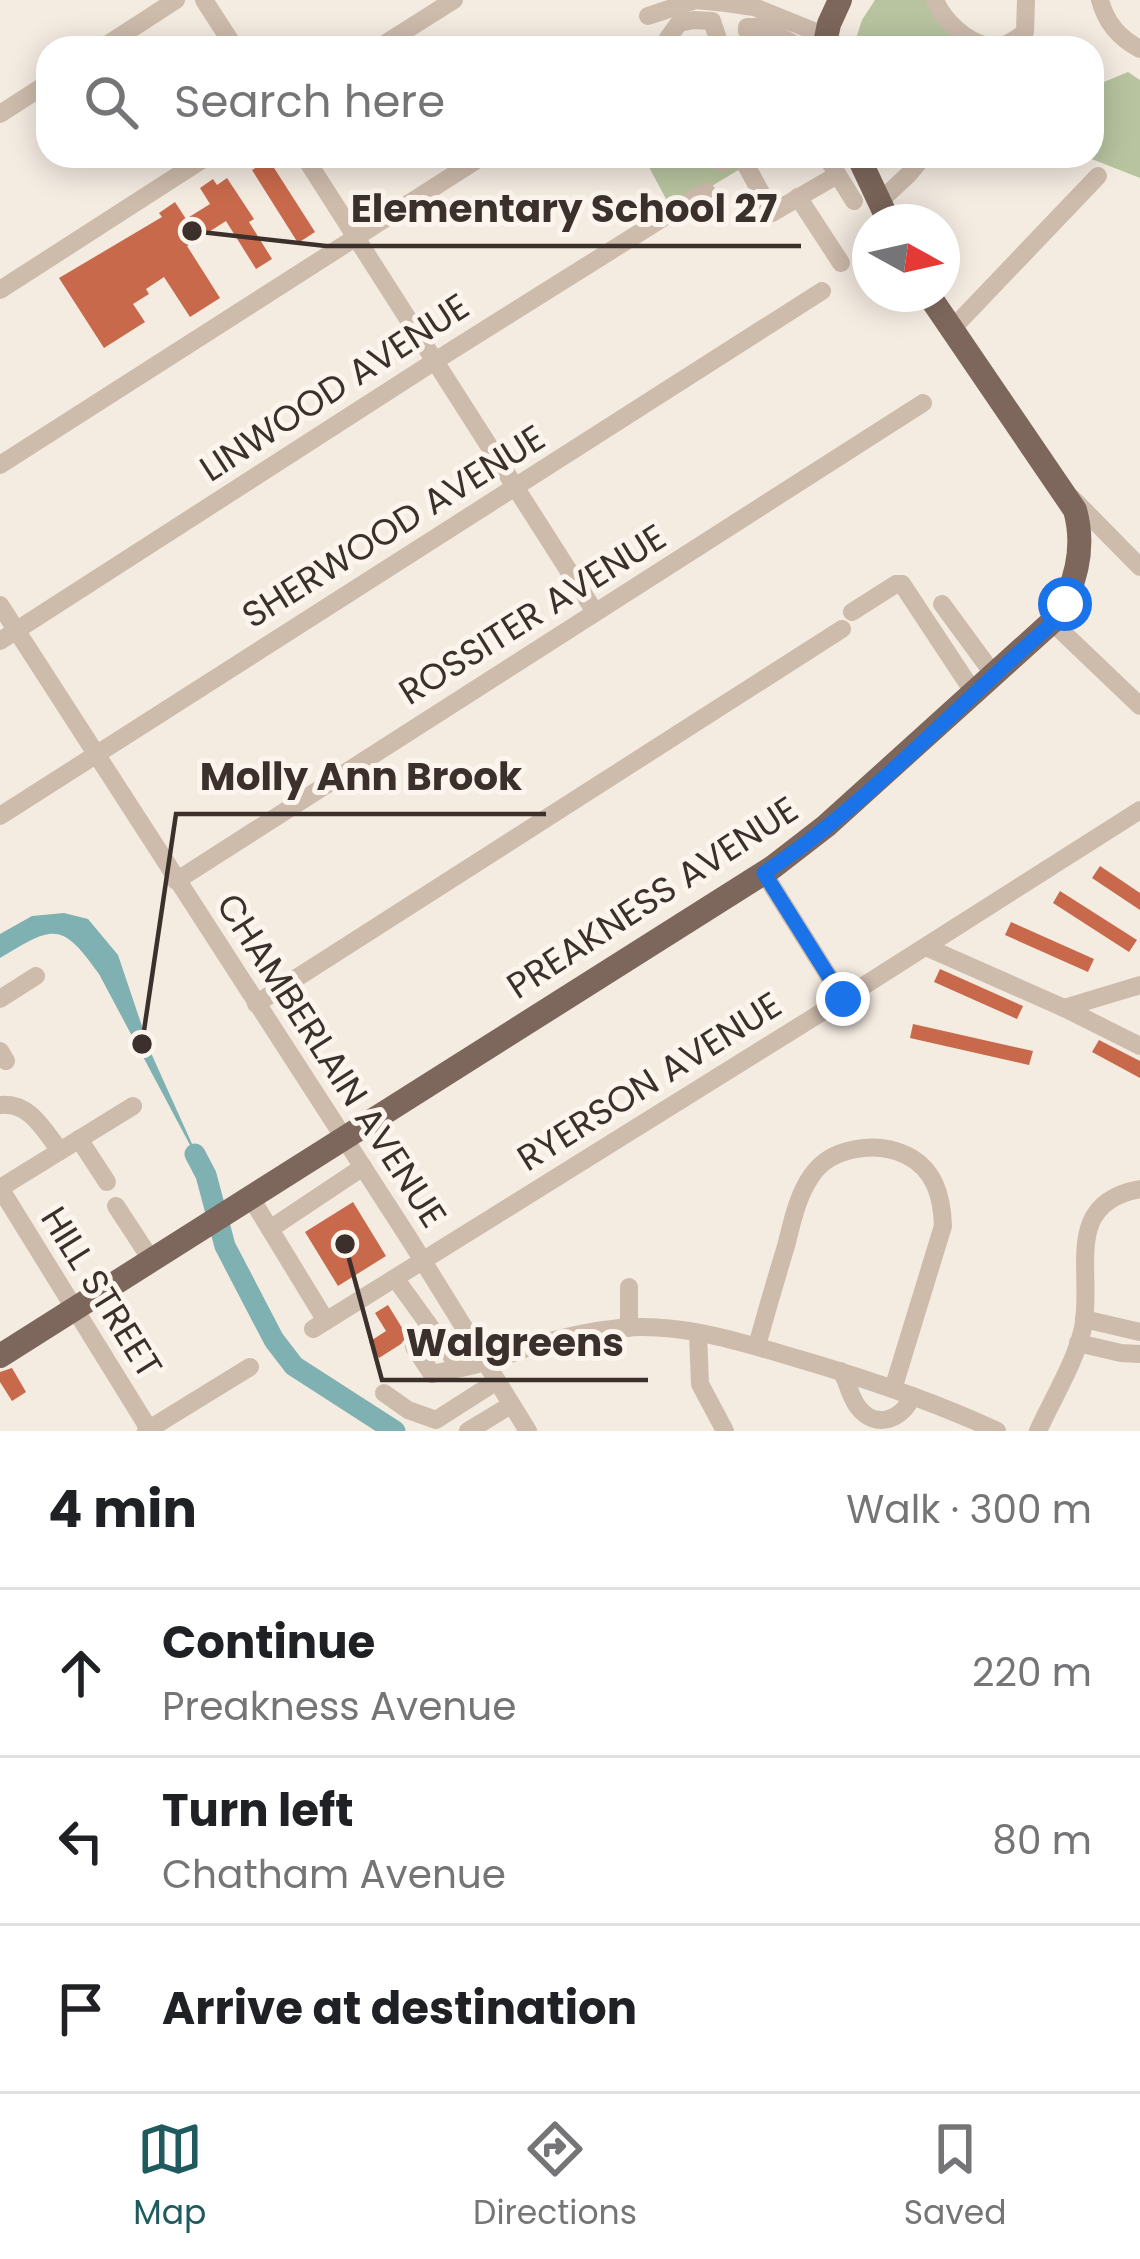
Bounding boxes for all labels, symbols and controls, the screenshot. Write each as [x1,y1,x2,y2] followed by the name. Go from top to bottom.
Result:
[36,36,1104,168] search box
[78,69,144,135] icon: search
[174,70,445,133] text: Search here
[326,171,801,246] callout: Elementary School 27
[351,181,777,236] text: Elementary School 27
[852,204,960,312] north arrow
[190,281,479,494] street label: LINWOOD AVENUE
[232,413,554,640] street label: SHERWOOD AVENUE
[389,512,675,717] street label: ROSSITER AVENUE
[1038,577,1092,631] route start
[176,739,546,814] callout: Molly Ann Brook
[200,749,522,804] text: Molly Ann Brook
[497,784,808,1011] street label: PREAKNESS AVENUE
[204,883,459,1237] street label: CHAMBERLAIN AVENUE
[816,972,870,1026] route end
[507,980,791,1183] street label: RYERSON AVENUE
[29,1197,174,1388] street label: HILL STREET
[382,1305,648,1380] callout: Walgreens
[406,1315,624,1370] text: Walgreens
[48,1473,197,1545] text: 4 min
[846,1482,1092,1537] text: Walk · 300 m
[162,1611,375,1674] text: Continue
[48,1640,114,1706] icon: ahead
[972,1645,1092,1700] text: 220 m
[162,1679,516,1734] text: Preakness Avenue
[162,1779,354,1842] text: Turn left
[48,1808,114,1874] icon: left
[992,1813,1092,1868] text: 80 m
[162,1847,506,1902] text: Chatham Avenue
[48,1976,114,2042] icon: arrive
[162,1977,637,2040] text: Arrive at destination
[133,2116,206,2238] tab: Map
[473,2116,637,2238] tab: Directions
[904,2116,1007,2238] tab: Saved

